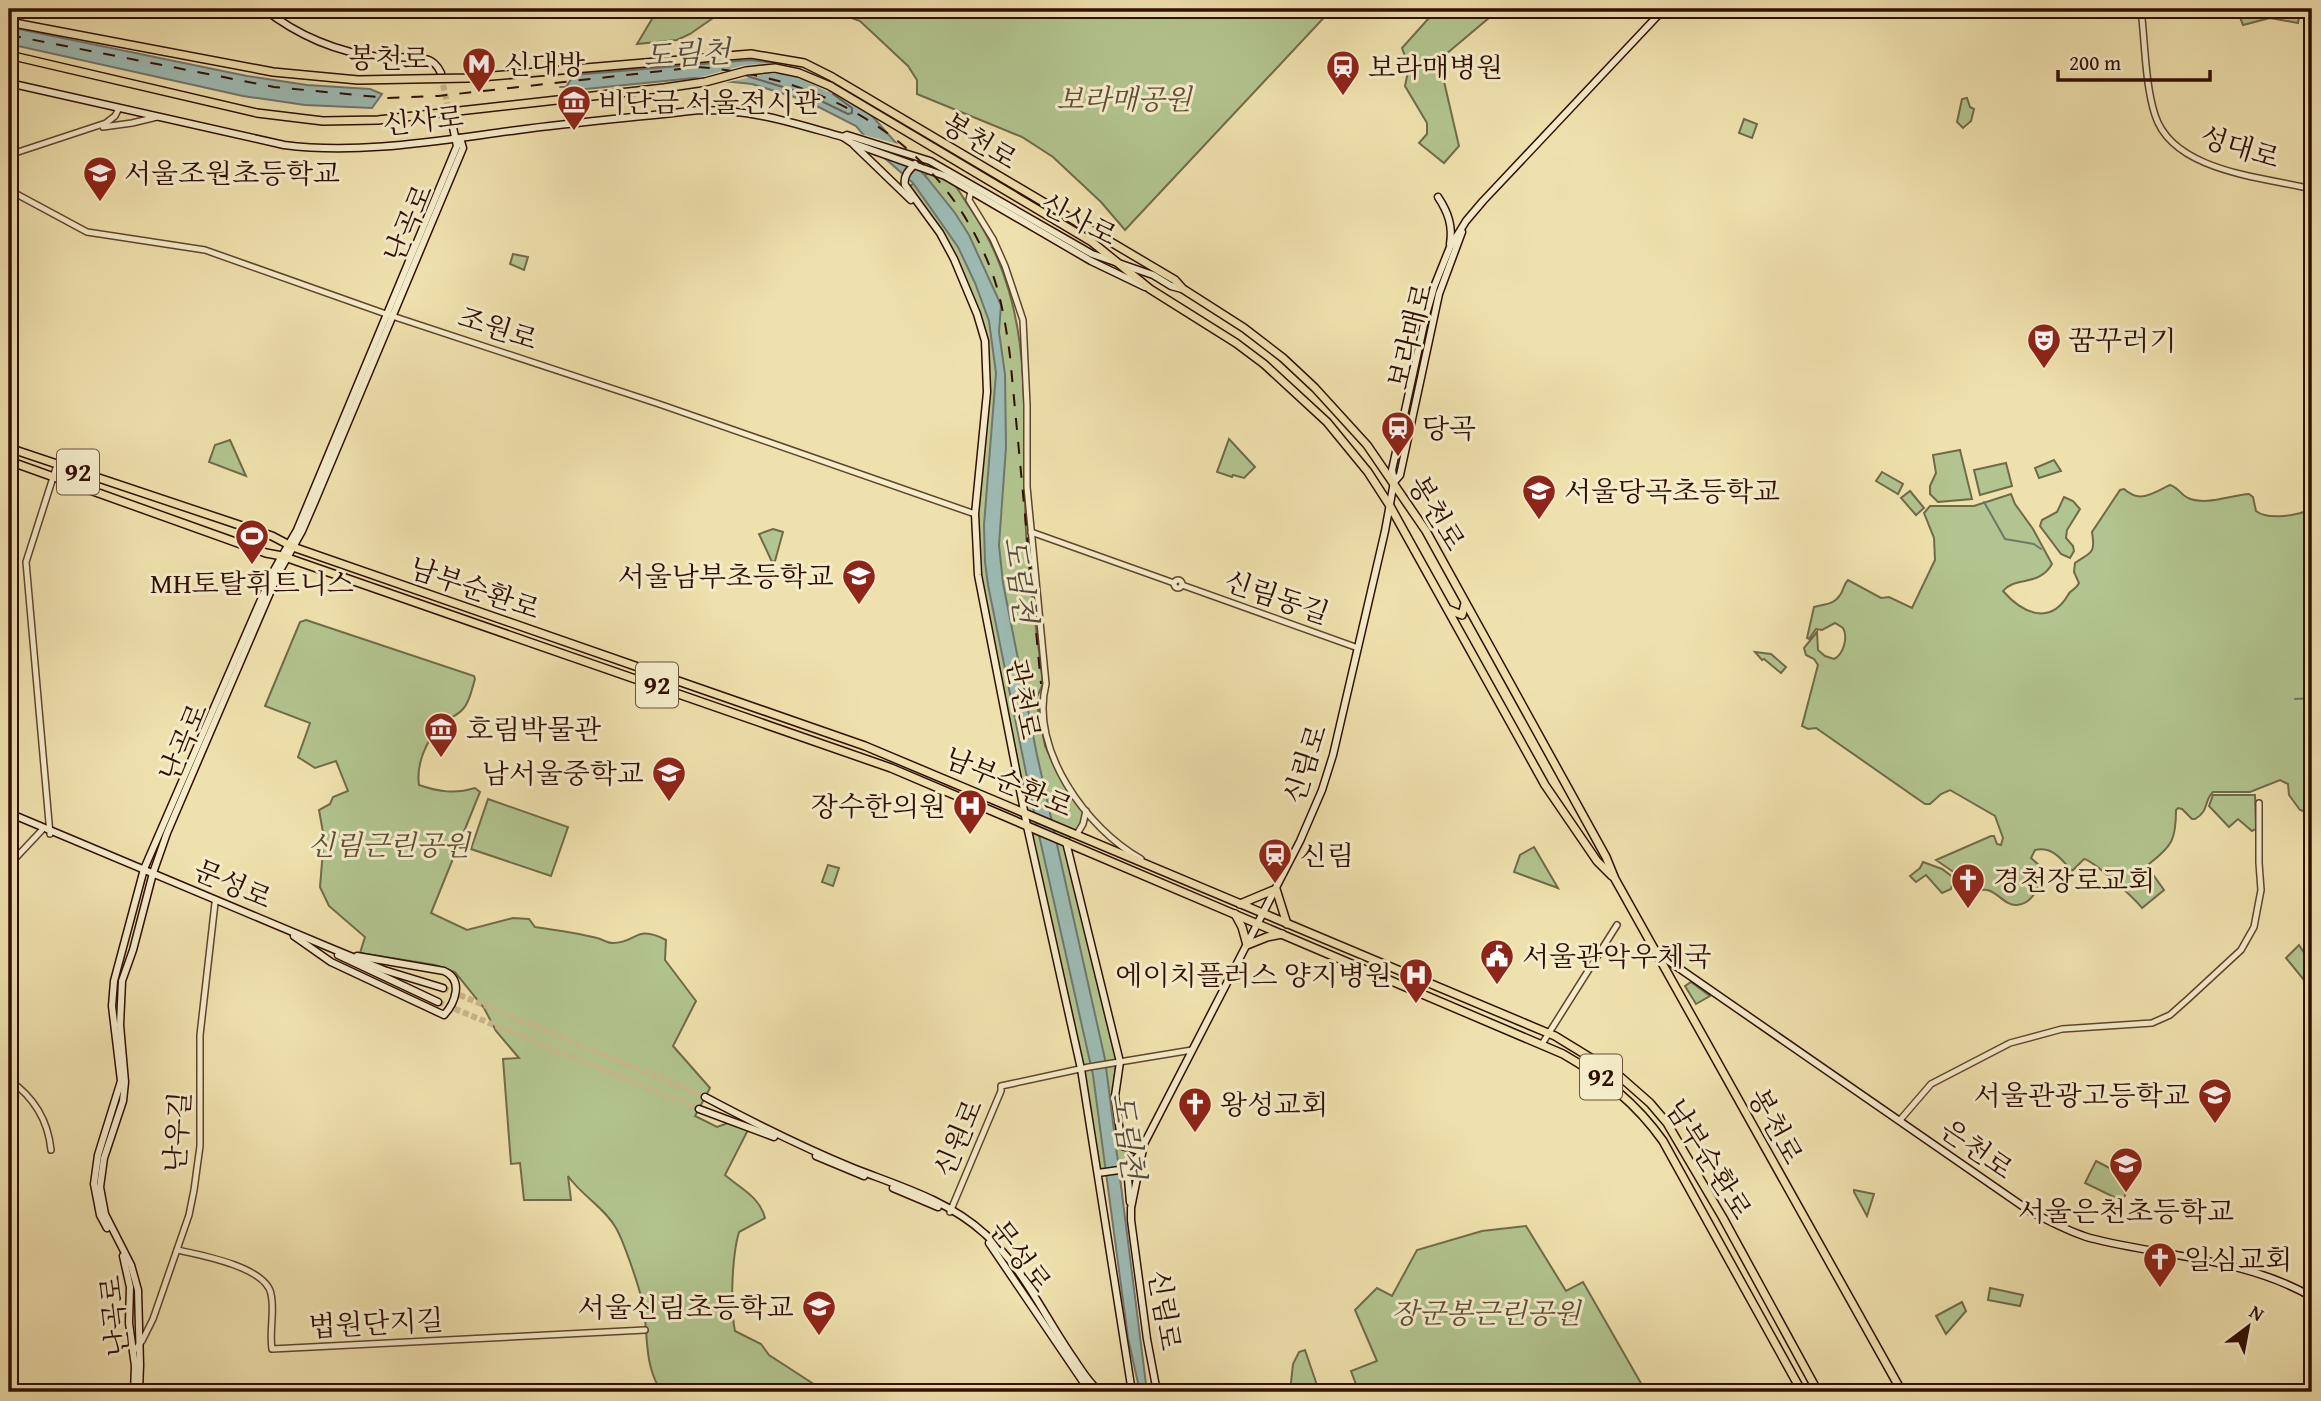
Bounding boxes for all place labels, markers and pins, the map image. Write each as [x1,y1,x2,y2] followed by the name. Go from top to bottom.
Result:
[504,43,585,84] place label: 신대방
[460,45,498,94] metro station icon: 신대방
[1368,46,1503,87] place label: 보라매병원
[1324,48,1362,97] station icon: 보라매병원
[598,81,821,122] place label: 비단금 서울전시관
[555,83,593,132] museum icon: 비단금 서울전시관
[124,152,340,193] place label: 서울조원초등학교
[81,154,119,203] school or university icon: 서울조원초등학교
[2068,319,2176,360] place label: 꿈꾸러기
[2025,321,2063,370] theatre icon: 꿈꾸러기
[1422,407,1476,448] place label: 당곡
[1379,409,1417,458] station icon: 당곡
[1564,470,1780,511] place label: 서울당곡초등학교
[1520,472,1558,521] school or university icon: 서울당곡초등학교
[233,517,271,566] sports icon: MH토탈휘트니스
[618,555,834,596] place label: 서울남부초등학교
[840,557,878,606] school or university icon: 서울남부초등학교
[150,562,354,603] place label: MH토탈휘트니스
[466,708,601,749] place label: 호림박물관
[422,710,460,759] museum icon: 호림박물관
[482,752,644,793] place label: 남서울중학교
[650,754,688,803] school or university icon: 남서울중학교
[811,785,946,826] place label: 장수한의원
[951,787,989,836] hospital icon: 장수한의원
[1300,834,1354,875] place label: 신림
[1256,836,1294,885] station icon: 신림
[1993,859,2155,900] place label: 경천장로교회
[1949,861,1987,910] church icon: 경천장로교회
[1522,935,1711,976] place label: 서울관악우체국
[1478,937,1516,986] public building icon: 서울관악우체국
[1115,954,1392,995] place label: 에이치플러스 양지병원
[1397,956,1435,1005] hospital icon: 에이치플러스 양지병원
[1974,1074,2190,1115] place label: 서울관광고등학교
[2196,1076,2234,1125] school or university icon: 서울관광고등학교
[1220,1083,1328,1124] place label: 왕성교회
[1176,1085,1214,1134] church icon: 왕성교회
[2107,1145,2145,1194] school or university icon: 서울은천초등학교
[2018,1190,2234,1231] place label: 서울은천초등학교
[2184,1238,2292,1279] place label: 일심교회
[2141,1240,2179,1289] church icon: 일심교회
[578,1286,794,1327] place label: 서울신림초등학교
[800,1288,838,1337] school or university icon: 서울신림초등학교

